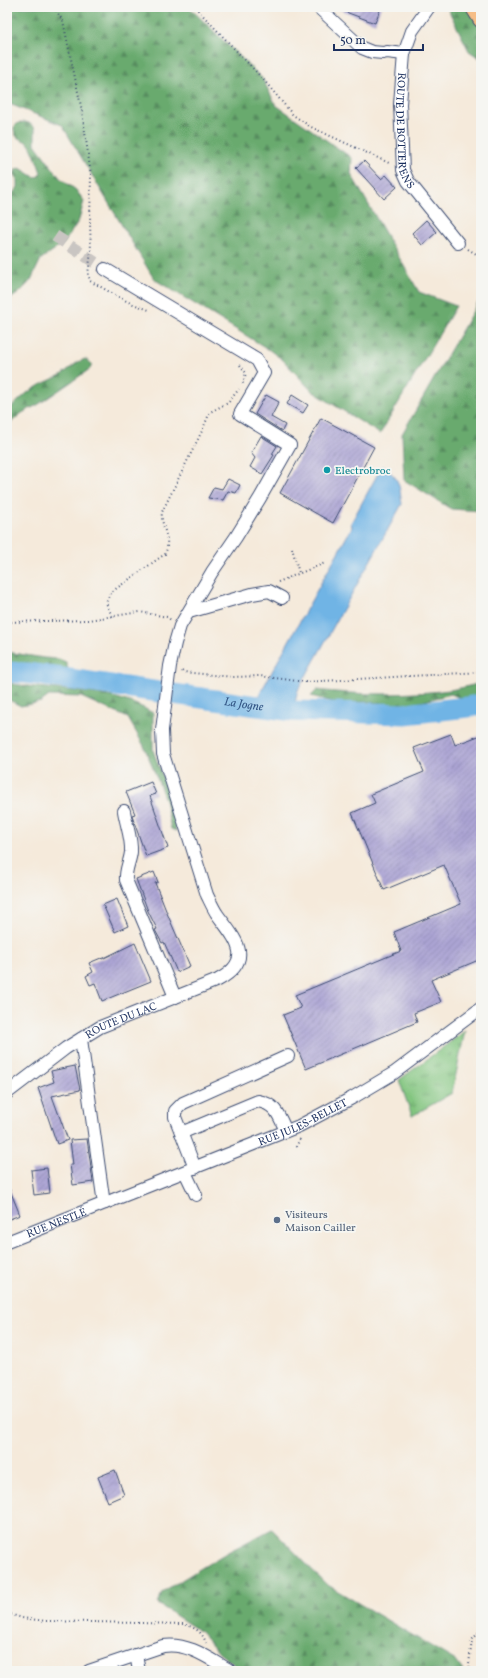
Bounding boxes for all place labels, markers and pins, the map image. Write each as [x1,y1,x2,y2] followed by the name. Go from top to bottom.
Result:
[335,464,391,479] place label: Electrobroc
[322,465,332,475] marker: Electrobroc
[285,1208,356,1236] place label: Visiteurs Maison Cailler
[272,1215,282,1225] marker: Visiteurs Maison Cailler

